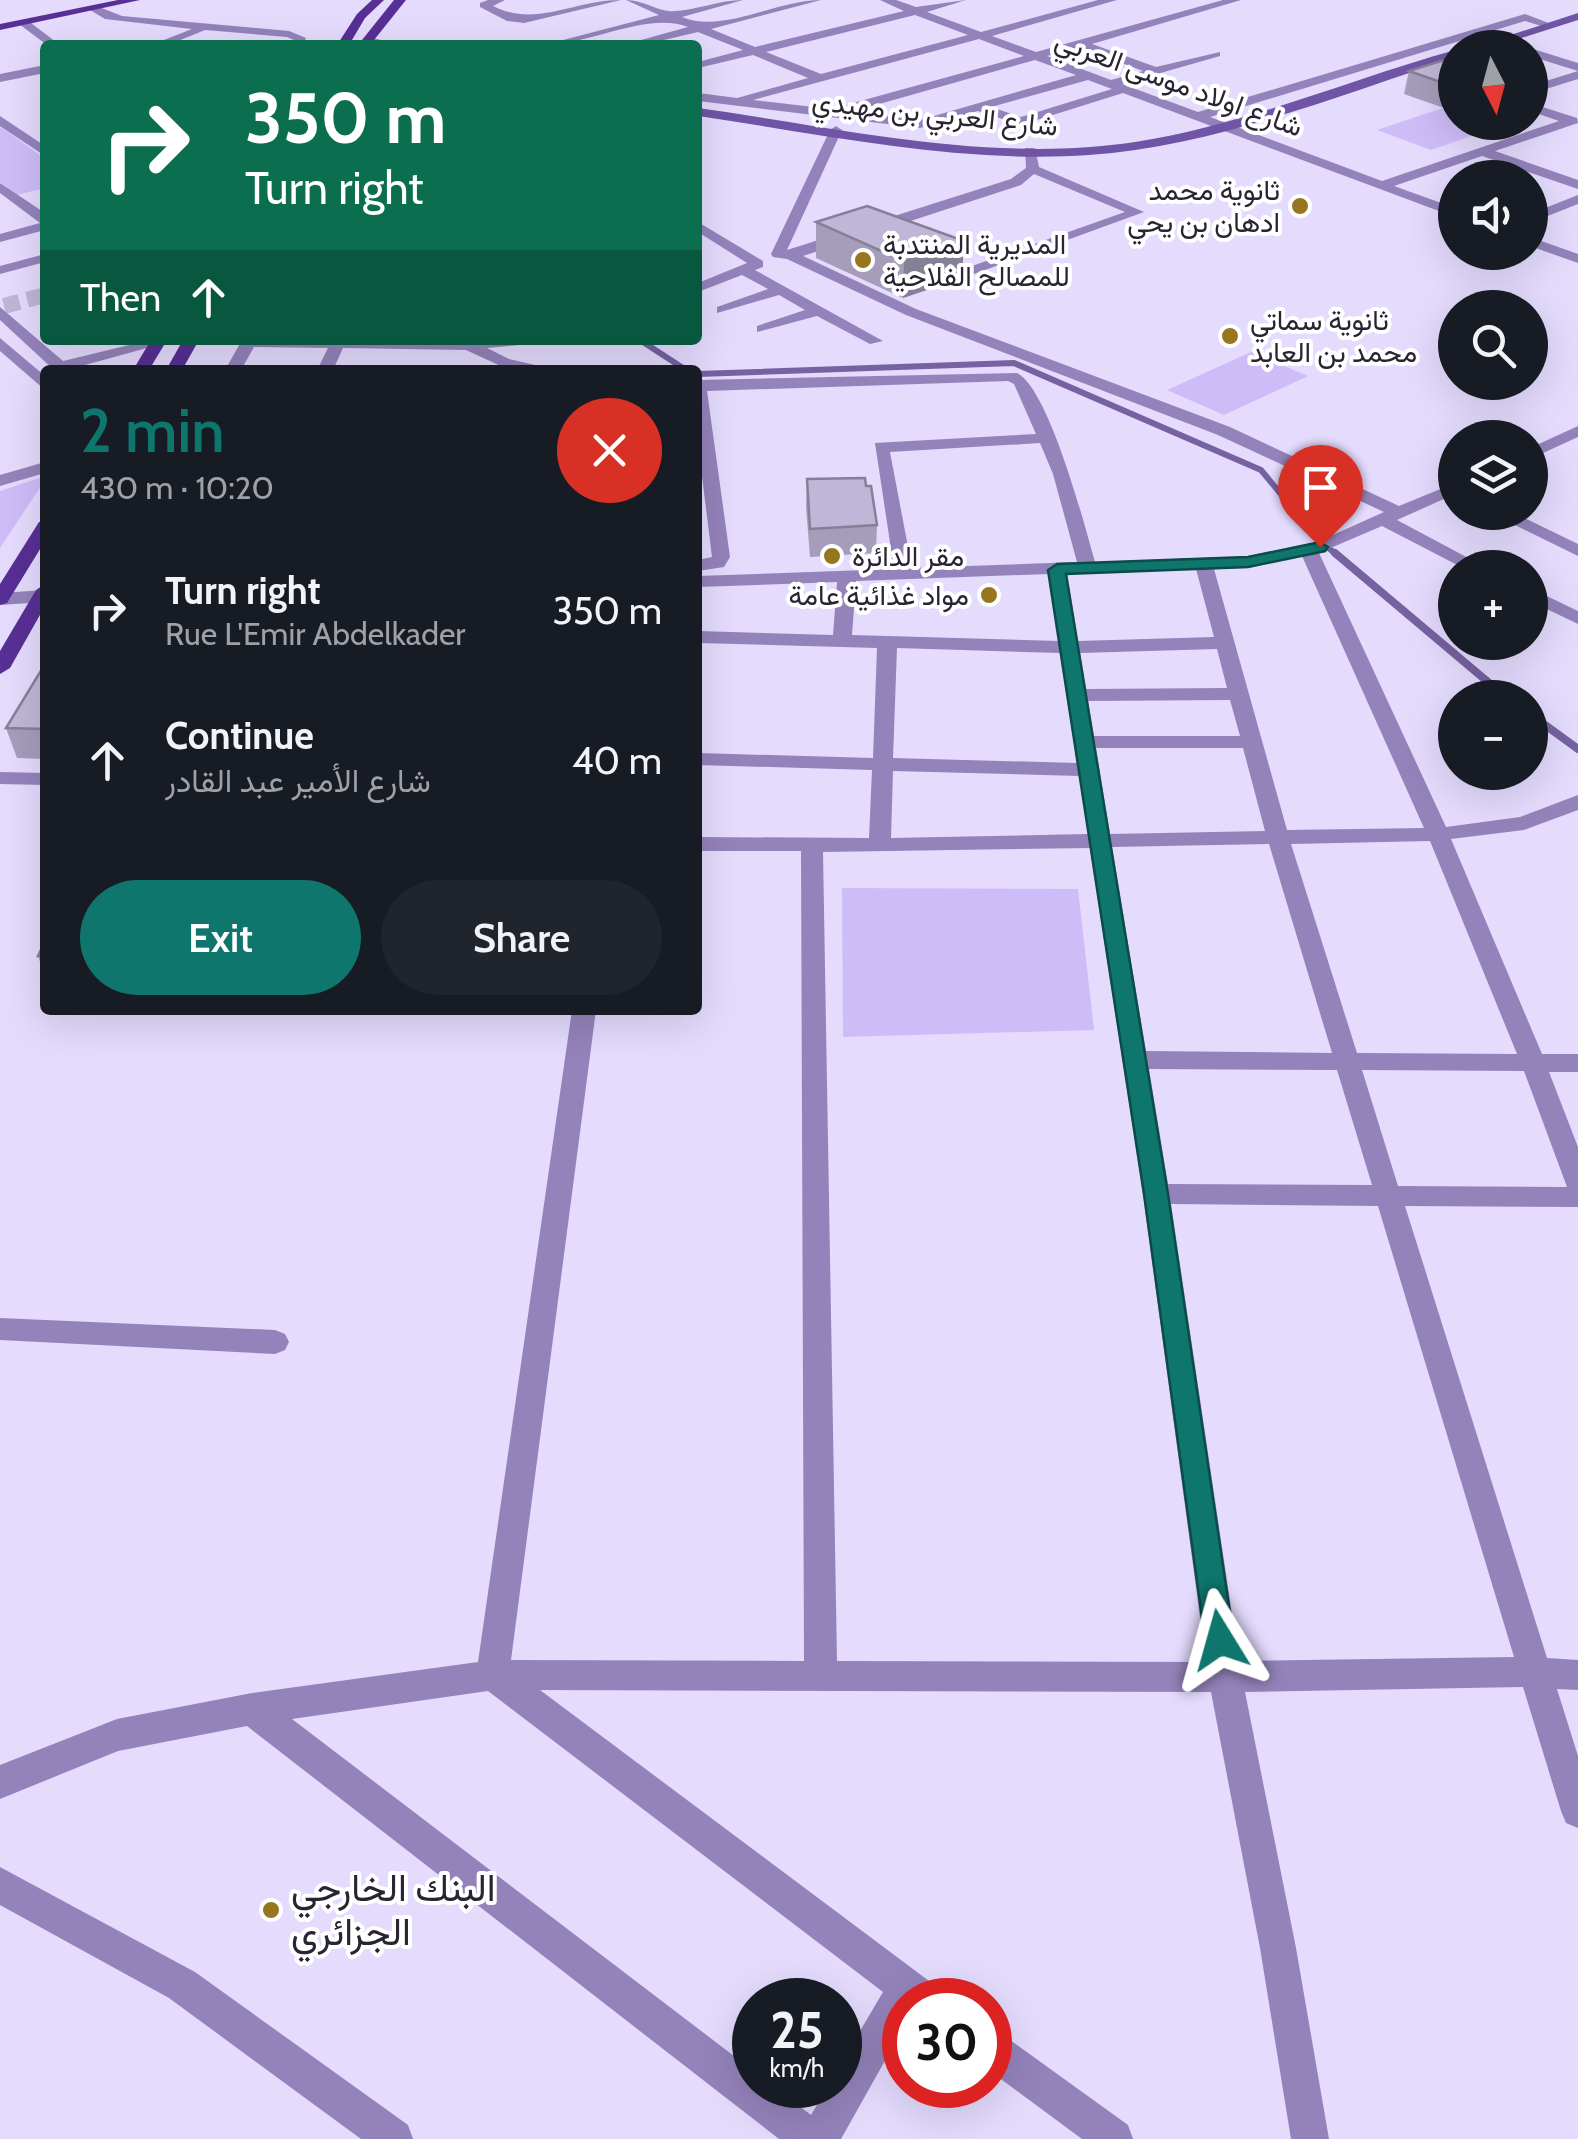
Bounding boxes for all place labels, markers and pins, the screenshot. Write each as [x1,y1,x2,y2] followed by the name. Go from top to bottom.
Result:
[1127,173,1280,245] place label: ثانوية محمد ادهان بن يحي
[1289,195,1311,217] marker: ثانوية محمد ادهان بن يحي
[883,227,1070,296] place label: المديرية المنتدبة للمصالح الفلاحية
[852,249,874,271] marker: المديرية المنتدبة للمصالح الفلاحية
[1250,303,1417,369] place label: ثانوية سماتي محمد بن العابد
[1219,325,1241,347] marker: ثانوية سماتي محمد بن العابد
[1278,445,1363,548] pin
[852,539,964,574] place label: مقر الدائرة
[821,545,843,567] marker: مقر الدائرة
[788,578,969,613] place label: مواد غذائية عامة
[978,584,1000,606] marker: مواد غذائية عامة
[291,1864,496,1963] place label: البنك الخارجي الجزائري
[260,1899,282,1921] marker: البنك الخارجي الجزائري

